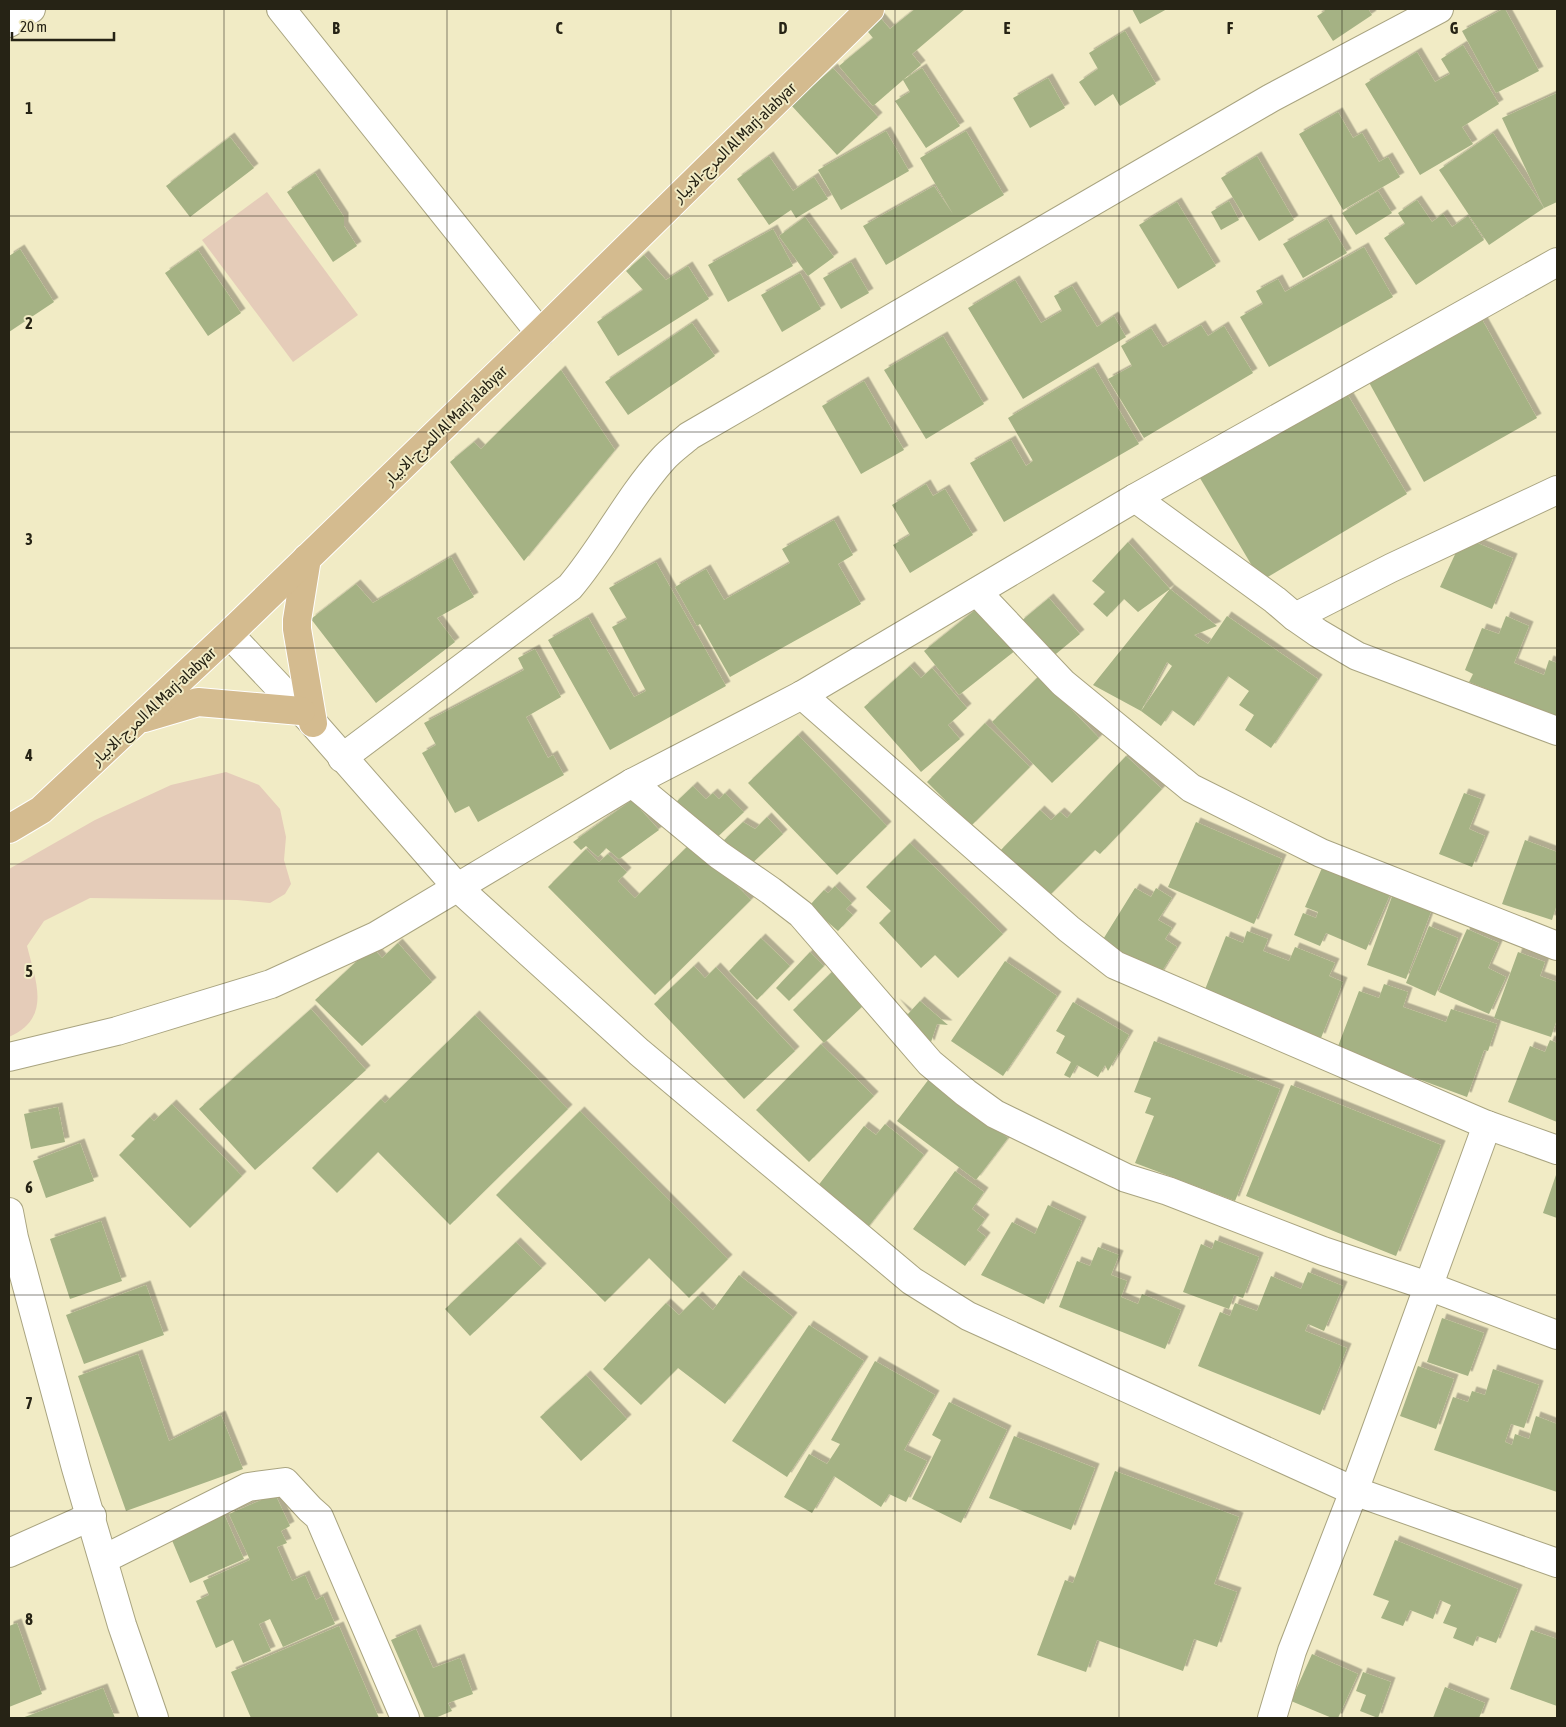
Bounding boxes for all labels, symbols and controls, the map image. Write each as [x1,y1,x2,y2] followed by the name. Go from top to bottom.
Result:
[12,10,115,42] scale bar
[20,18,47,35] text: 20 m
[332,19,340,37] text: B
[555,19,563,37] text: C
[779,19,788,37] text: D
[1004,19,1011,37] text: E
[1227,19,1234,37] text: F
[1450,19,1459,37] text: G
[668,78,802,209] street label: المرج-الابيار Al Marj-alabyar
[25,99,33,117] text: 1
[25,314,33,332] text: 2
[379,361,513,492] street label: المرج-الابيار Al Marj-alabyar
[25,530,33,548] text: 3
[86,643,222,772] street label: المرج-الابيار Al Marj-alabyar
[24,746,33,764] text: 4
[25,962,33,980] text: 5
[25,1178,33,1196] text: 6
[25,1394,33,1412] text: 7
[25,1610,33,1628] text: 8

